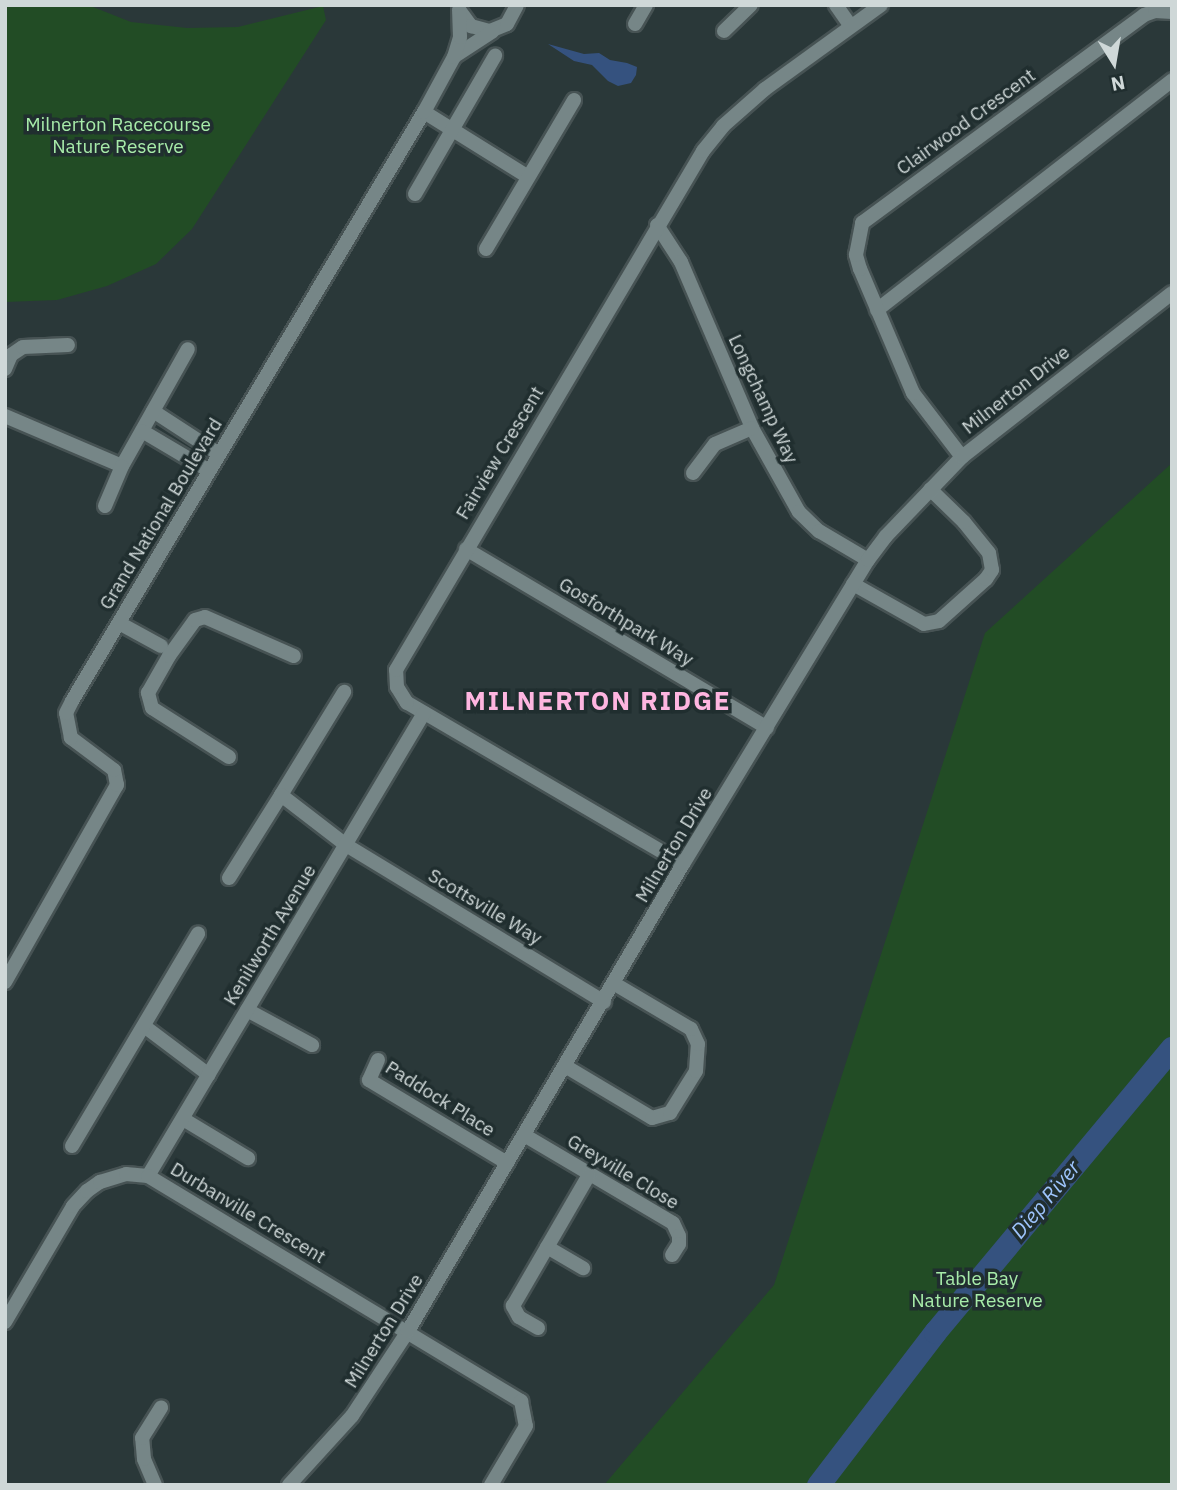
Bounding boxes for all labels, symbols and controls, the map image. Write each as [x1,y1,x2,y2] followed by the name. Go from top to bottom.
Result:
[1079,28,1149,98] north arrow
[892,64,1040,180] street label: Clairwood Crescent
[1109,71,1127,97] text: N
[25,114,211,158] park label: Milnerton Racecourse Nature Reserve
[723,331,803,467] street label: Longchamp Way
[958,341,1074,439] street label: Milnerton Drive
[451,382,549,524] street label: Fairview Crescent
[95,414,227,614] street label: Grand National Boulevard
[554,573,698,671] street label: Gosforthpark Way
[466,685,730,717] district label: MILNERTON RIDGE
[631,783,717,907] street label: Milnerton Drive
[219,860,321,1010] street label: Kenilworth Avenue
[424,864,546,950] street label: Scottsville Way
[381,1056,499,1142] street label: Paddock Place
[563,1130,683,1214] street label: Greyville Close
[1005,1155,1085,1243] water label: Diep River
[166,1158,330,1268] street label: Durbanville Crescent
[911,1268,1043,1312] park label: Table Bay Nature Reserve
[340,1270,428,1392] street label: Milnerton Drive

